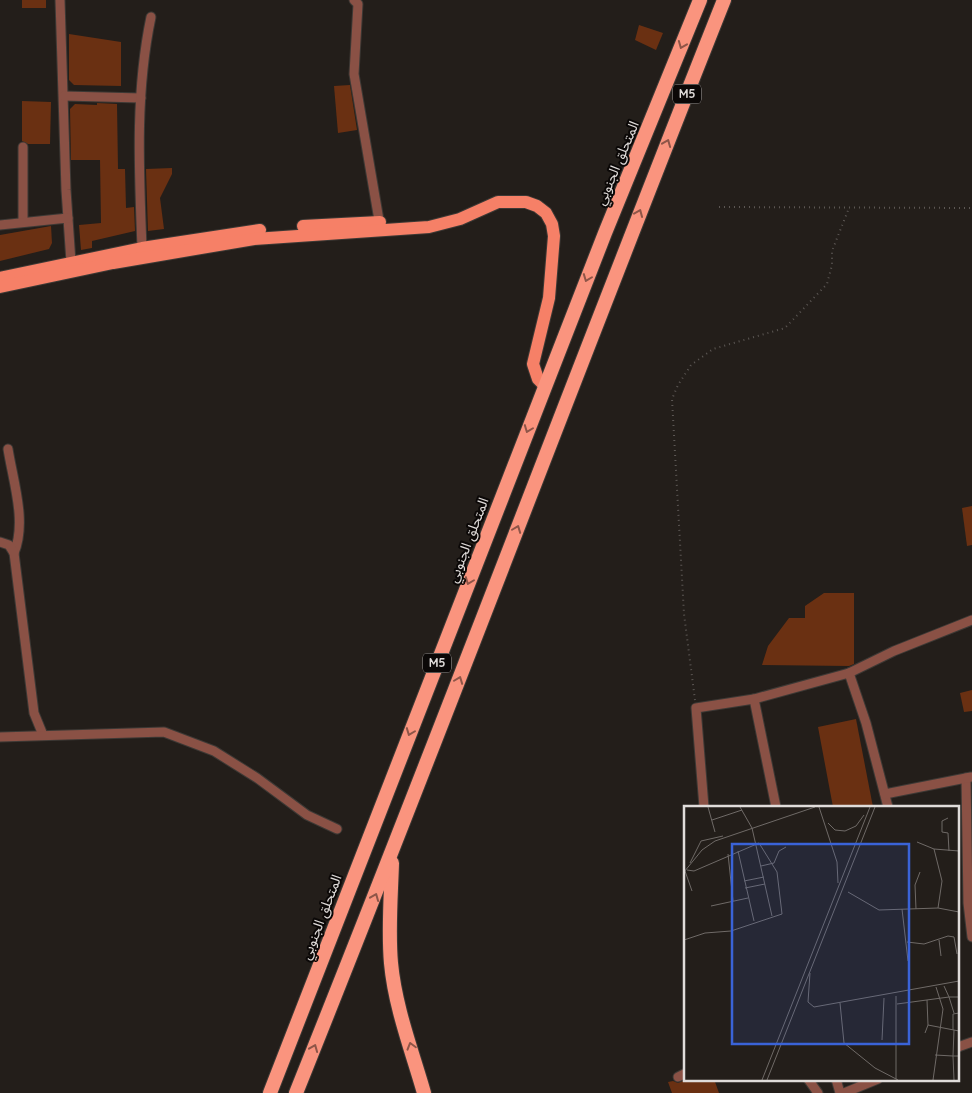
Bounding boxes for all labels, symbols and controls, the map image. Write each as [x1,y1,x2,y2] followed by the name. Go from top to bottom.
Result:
[678,40,688,49] one-way arrow
[673,85,701,104] road number: M5
[591,118,645,209] street label: المتحلق الجنوبي
[662,139,672,147] one-way arrow
[633,209,643,218] one-way arrow
[583,273,593,282] one-way arrow
[524,425,534,433] one-way arrow
[443,495,495,586] street label: المتحلق الجنوبي
[511,525,521,534] one-way arrow
[465,576,475,585] one-way arrow
[423,654,451,672] road number: M5
[453,677,463,685] one-way arrow
[406,727,416,736] one-way arrow
[684,806,960,1080] inset map
[296,872,348,963] street label: المتحلق الجنوبي
[368,893,379,902] one-way arrow
[406,1043,416,1051] one-way arrow
[308,1044,318,1053] one-way arrow

